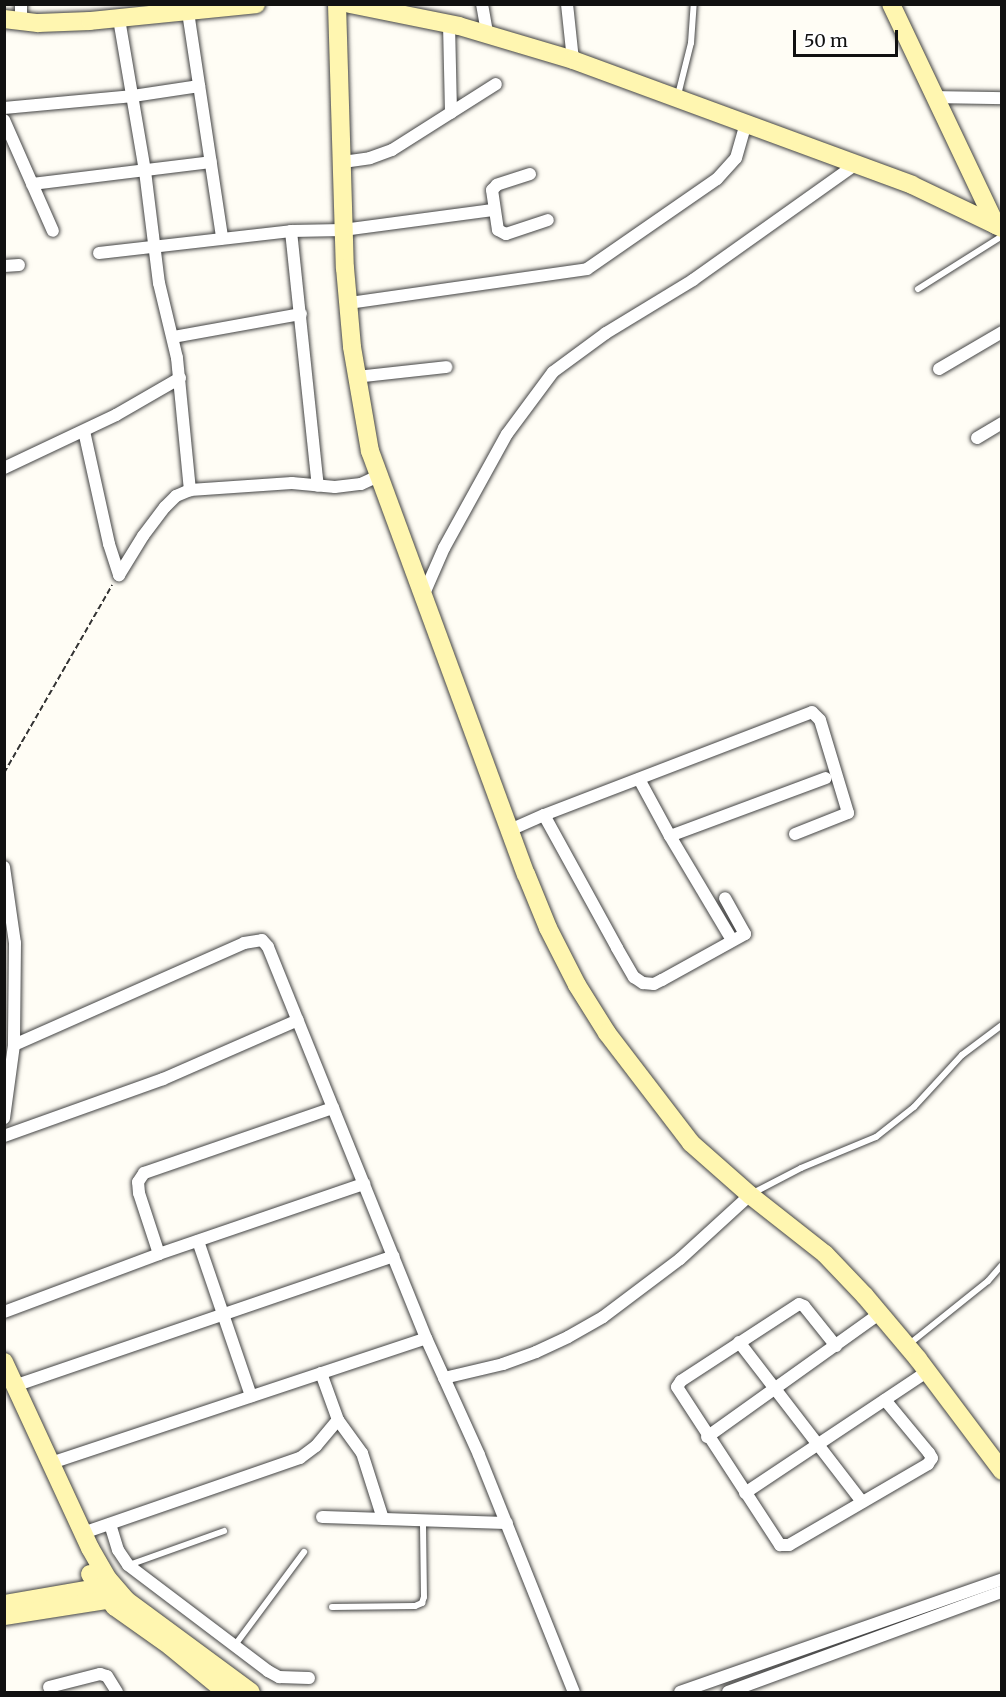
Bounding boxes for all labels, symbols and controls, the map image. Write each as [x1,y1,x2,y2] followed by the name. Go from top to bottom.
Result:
[796,18,901,56] scale bar
[804,29,848,52] text: 50 m

